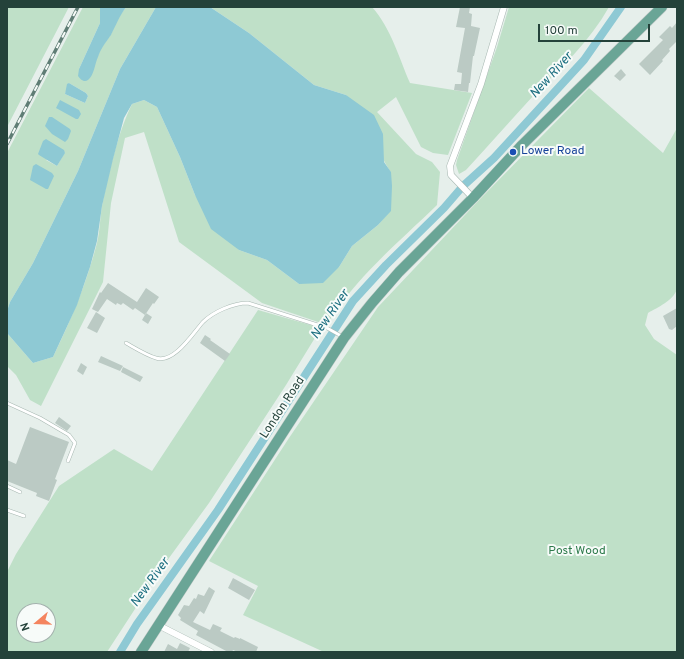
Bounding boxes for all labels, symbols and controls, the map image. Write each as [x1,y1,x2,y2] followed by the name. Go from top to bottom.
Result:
[540,16,652,42] scale bar
[545,23,578,39] text: 100 m
[527,50,577,102] water label: New River
[521,145,585,159] place label: Lower Road
[508,147,518,157] marker: Lower Road
[308,287,354,343] water label: New River
[258,374,308,442] street label: London Road
[548,545,606,559] park label: Post Wood
[128,555,174,611] water label: New River
[16,603,56,643] north arrow
[18,621,34,633] text: N

